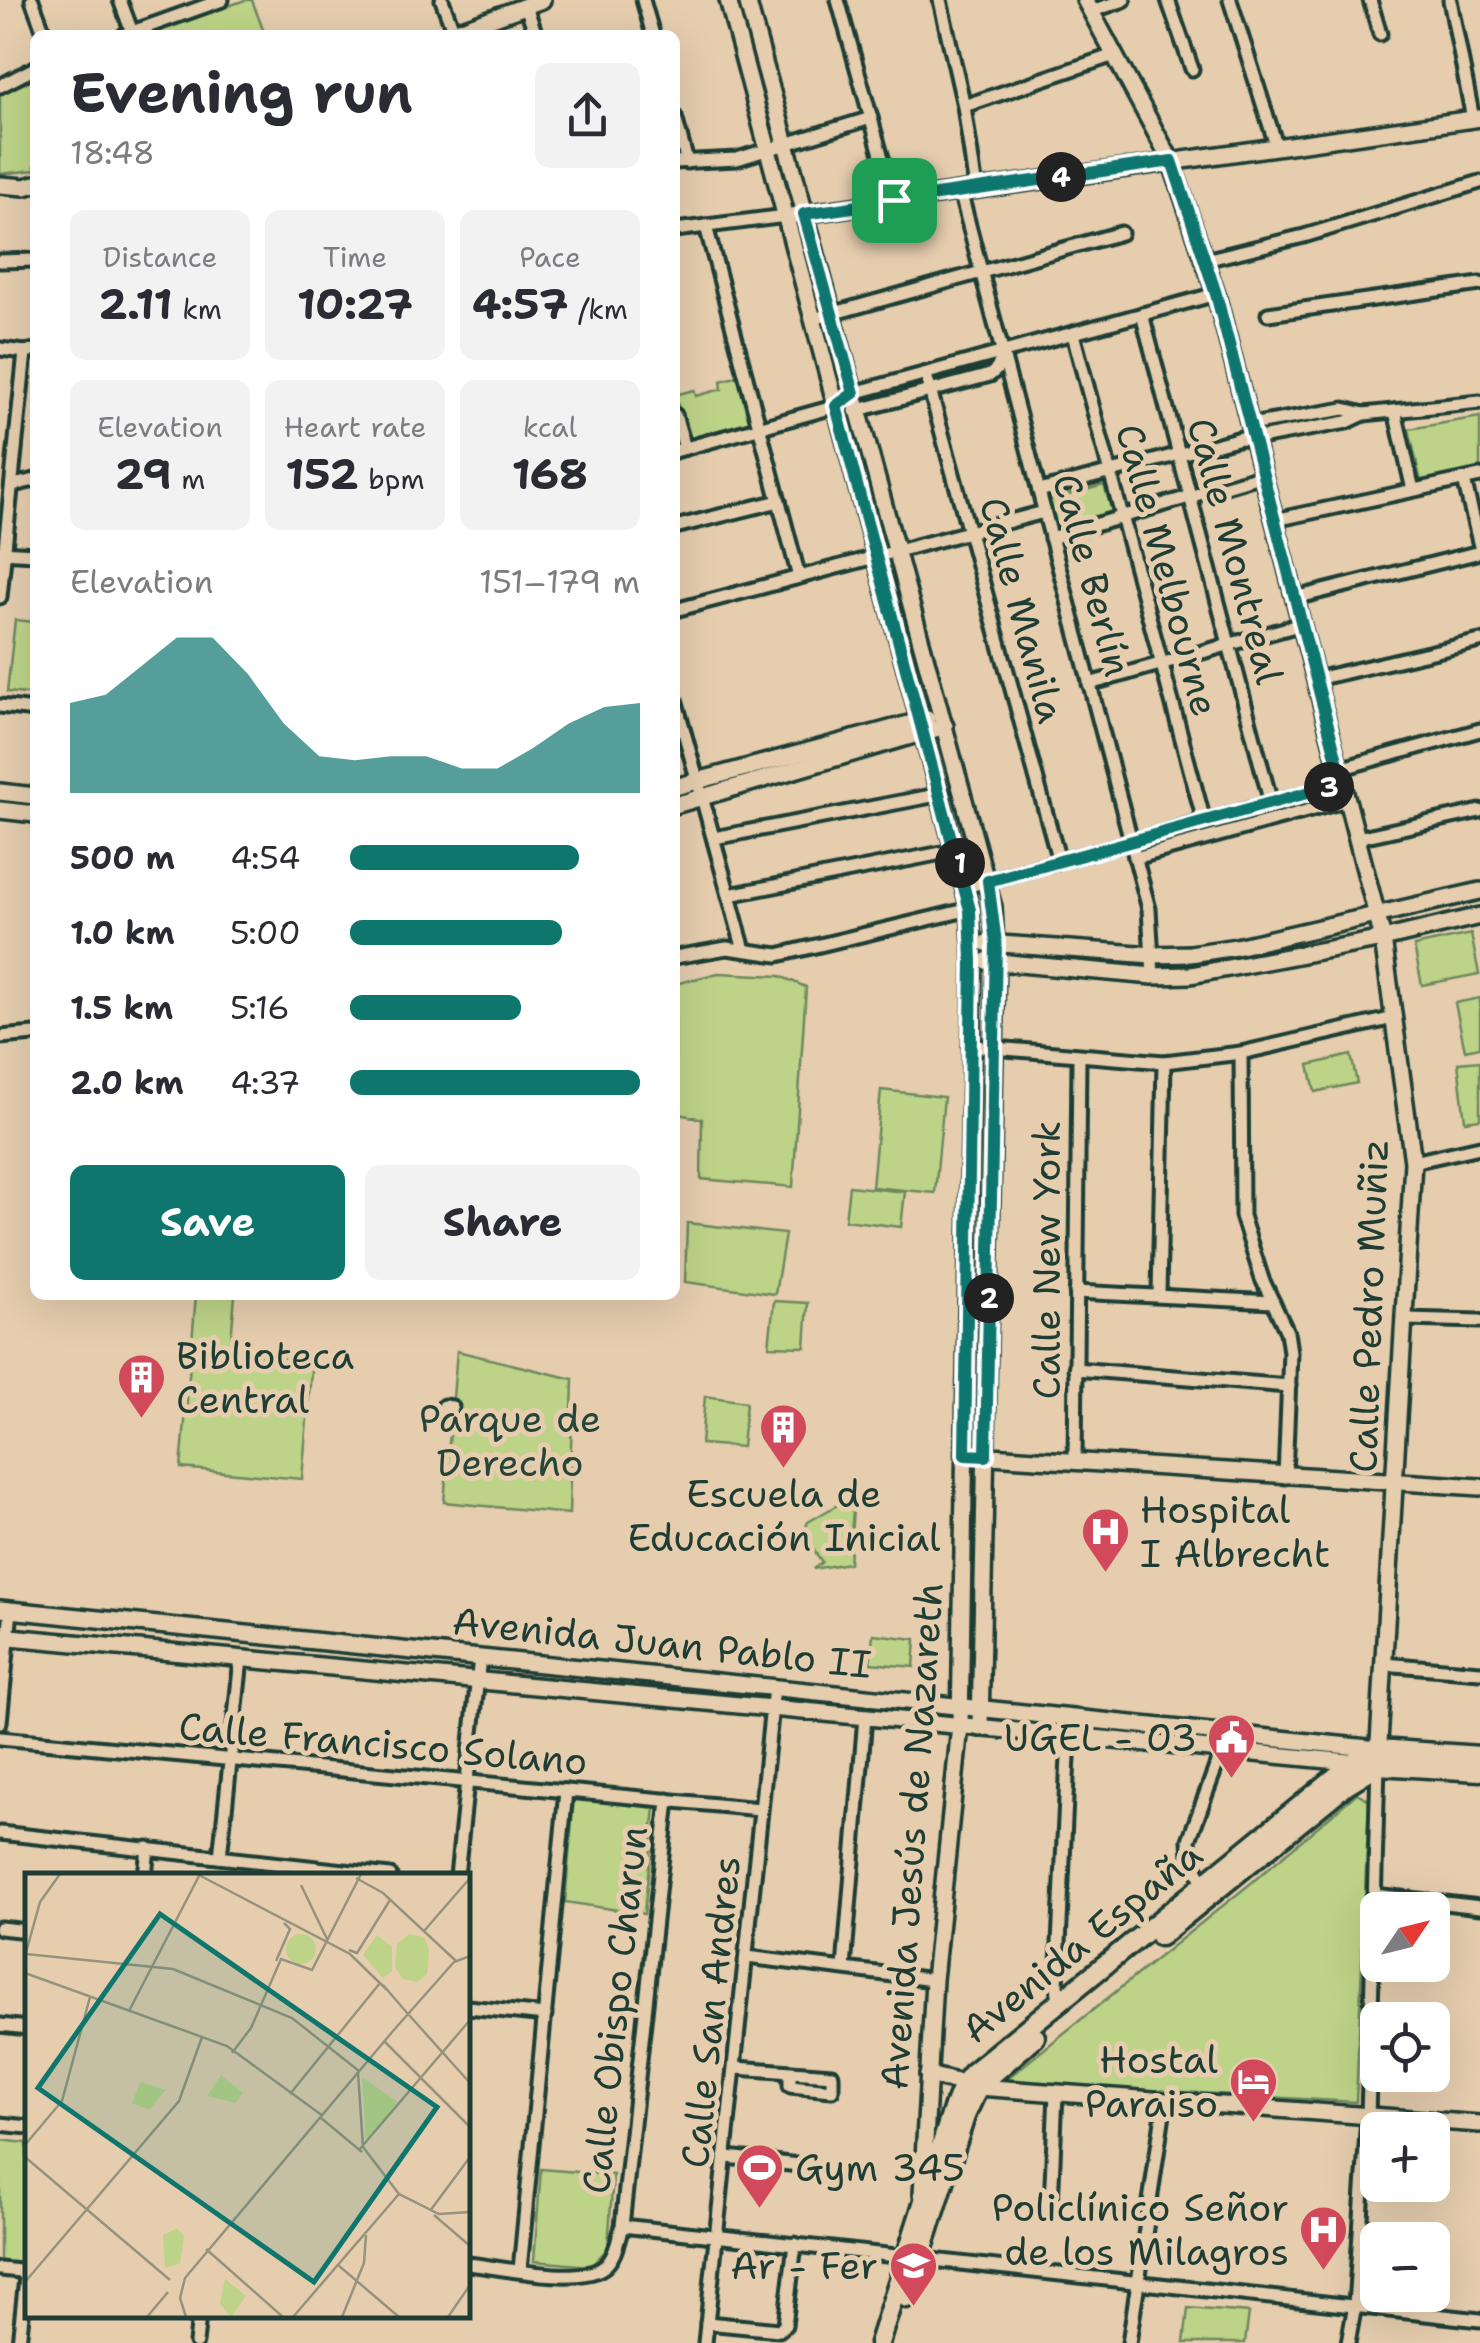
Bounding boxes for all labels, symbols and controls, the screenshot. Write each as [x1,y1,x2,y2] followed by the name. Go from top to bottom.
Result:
[70,56,413,130] text: Evening run
[535,63,640,168] button: share
[70,131,155,174] text: 18:48
[1036,152,1086,202] pin: 4
[852,158,937,243] pin
[1051,158,1071,196] text: 4
[867,173,922,228] icon: arrive
[103,238,217,276] text: Distance
[323,238,387,276] text: Time
[519,238,581,276] text: Pace
[98,276,173,332] text: 2.11
[297,276,413,332] text: 10:27
[472,276,568,332] text: 4:57
[173,290,222,328] text: km
[568,290,628,328] text: /km
[97,408,223,446] text: Elevation
[284,408,426,446] text: Heart rate
[523,408,577,446] text: kcal
[1175,412,1296,690] street label: Calle Montreal
[1104,418,1231,722] street label: Calle Melbourne
[115,446,172,502] text: 29
[285,446,359,502] text: 152
[512,446,588,502] text: 168
[172,460,205,498] text: m
[359,460,425,498] text: bpm
[1041,468,1144,682] street label: Calle Berlín
[968,491,1077,729] street label: Calle Manila
[70,560,213,603] text: Elevation
[479,560,640,603] text: 151–179 m
[1304,762,1354,812] pin: 3
[1319,768,1339,806] text: 3
[70,836,175,879] text: 500 m
[230,836,300,879] text: 4:54
[935,838,985,888] pin: 1
[954,844,966,882] text: 1
[70,911,175,954] text: 1.0 km
[230,911,301,954] text: 5:00
[70,986,173,1029] text: 1.5 km
[230,986,290,1029] text: 5:16
[70,1061,184,1104] text: 2.0 km
[230,1061,300,1104] text: 4:37
[1021,1121,1072,1399] street label: Calle New York
[1337,1138,1400,1474] street label: Calle Pedro Muñiz
[70,1165,345,1280] button: Save
[365,1165,640,1280] button: Share
[964,1273,1014,1323] pin: 2
[979,1279,999,1317] text: 2
[176,1330,354,1425] place label: Biblioteca Central
[115,1352,167,1420] building icon: Biblioteca Central
[419,1393,601,1488] park label: Parque de Derecho
[758,1402,810,1470] building icon: Escuela de Educación Inicial
[627,1468,941,1563] place label: Escuela de Educación Inicial
[1140,1484,1330,1579] place label: Hospital I Albrecht
[1079,1506,1131,1574] hospital icon: Hospital I Albrecht
[868,1581,955,2091] street label: Avenida Jesús de Nazareth
[450,1595,874,1690] street label: Avenida Juan Pablo II
[177,1700,589,1787] street label: Calle Francisco Solano
[1004,1712,1197,1763] place label: UGEL - 03
[1206,1712,1258,1780] public building icon: UGEL - 03
[570,1824,659,2196] street label: Calle Obispo Charun
[951,1829,1213,2054] street label: Avenida España
[669,1853,752,2171] street label: Calle San Andres
[25,1873,470,2318] inset map
[1360,1892,1450,1982] north arrow
[1360,1892,1450,2312] map controls
[1360,2002,1450,2092] button: locate
[1085,2034,1219,2129] place label: Hostal Paraiso
[1227,2056,1279,2124] hotel icon: Hostal Paraiso
[1360,2112,1450,2202] button: +
[734,2142,786,2210] sports icon: Gym 345
[795,2142,965,2193] place label: Gym 345
[991,2182,1289,2277] place label: Policlínico Señor de los Milagros
[1298,2204,1350,2272] hospital icon: Policlínico Señor de los Milagros
[1360,2222,1450,2312] button: −
[730,2240,878,2291] place label: Ar - Fer
[887,2240,939,2308] school or university icon: Ar - Fer

